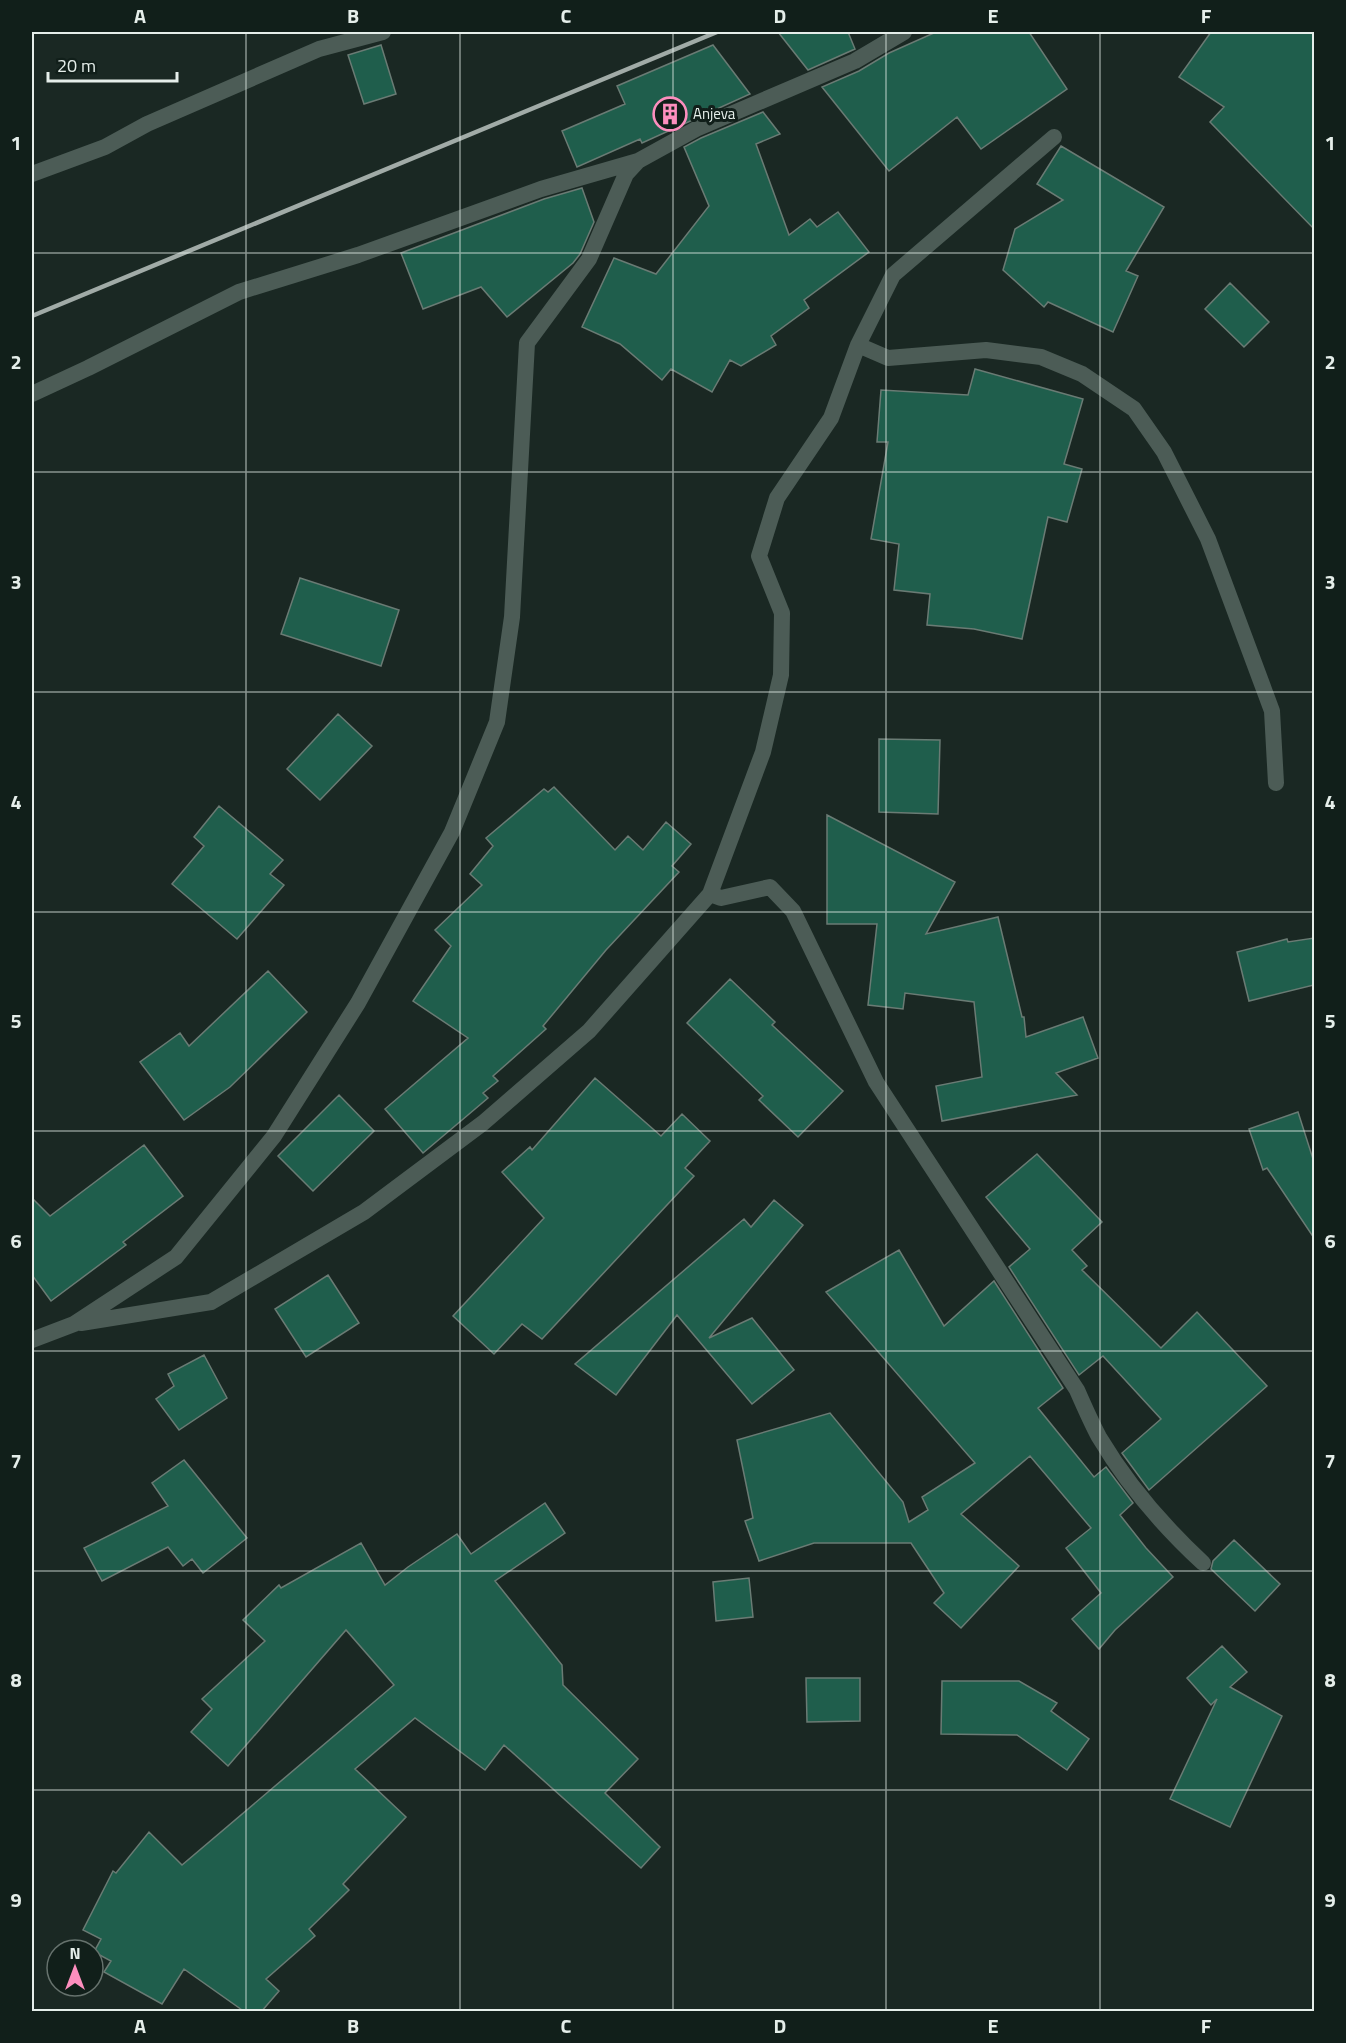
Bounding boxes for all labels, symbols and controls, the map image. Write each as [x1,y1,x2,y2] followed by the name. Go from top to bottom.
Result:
[134,0,146,31] text: A
[347,0,359,31] text: B
[561,0,572,31] text: C
[774,0,786,31] text: D
[987,0,999,31] text: E
[1201,0,1212,31] text: F
[48,45,177,83] scale bar
[57,52,96,79] text: 20 m
[652,96,688,132] building icon: Anjeva
[693,102,736,125] place label: Anjeva
[10,127,22,158] text: 1
[1324,127,1336,158] text: 1
[10,346,22,377] text: 2
[1324,346,1336,377] text: 2
[10,566,22,597] text: 3
[1324,566,1336,597] text: 3
[10,786,22,817] text: 4
[1324,786,1336,817] text: 4
[10,1005,22,1036] text: 5
[1324,1005,1336,1036] text: 5
[10,1225,22,1256] text: 6
[1324,1225,1336,1256] text: 6
[10,1445,22,1476] text: 7
[1324,1445,1336,1476] text: 7
[10,1664,22,1695] text: 8
[1324,1664,1336,1695] text: 8
[10,1884,22,1915] text: 9
[1324,1884,1336,1915] text: 9
[45,1938,105,1998] north arrow
[69,1941,81,1965] text: N
[134,2010,146,2041] text: A
[347,2010,359,2041] text: B
[561,2010,572,2041] text: C
[774,2010,786,2041] text: D
[987,2010,999,2041] text: E
[1201,2010,1212,2041] text: F

